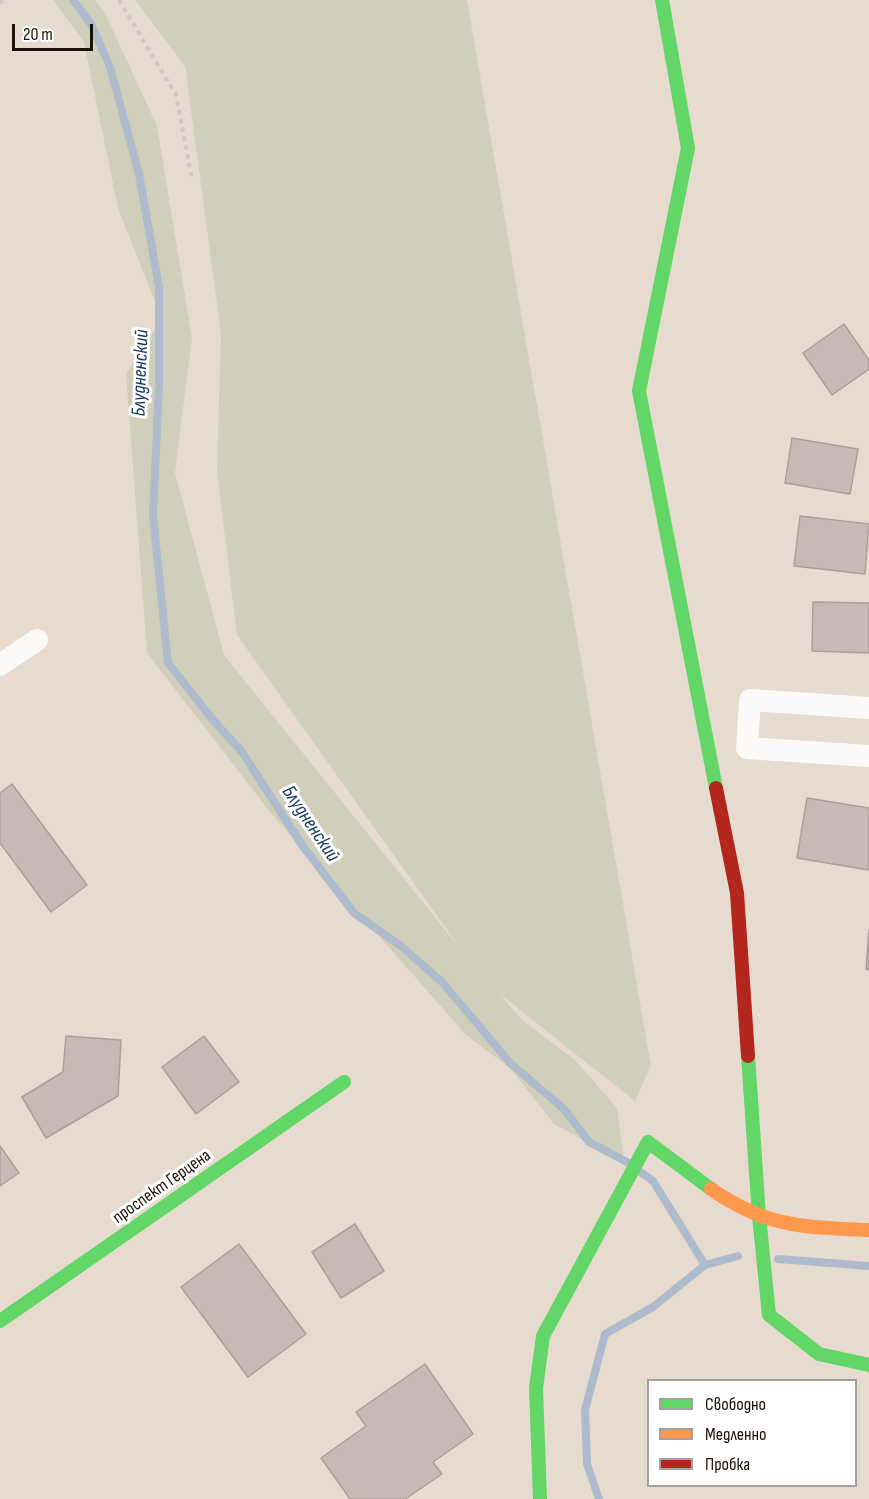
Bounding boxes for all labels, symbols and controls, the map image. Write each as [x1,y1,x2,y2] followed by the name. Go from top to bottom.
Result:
[15,12,96,50] scale bar
[23,24,53,45] text: 20 m
[127,329,155,417] water label: Блудненский
[276,781,344,867] water label: Блудненский
[109,1145,215,1229] street label: проспект Герцена
[647,1379,857,1487] legend
[705,1394,766,1415] text: Свободно
[705,1424,767,1445] text: Медленно
[705,1454,750,1475] text: Пробка

